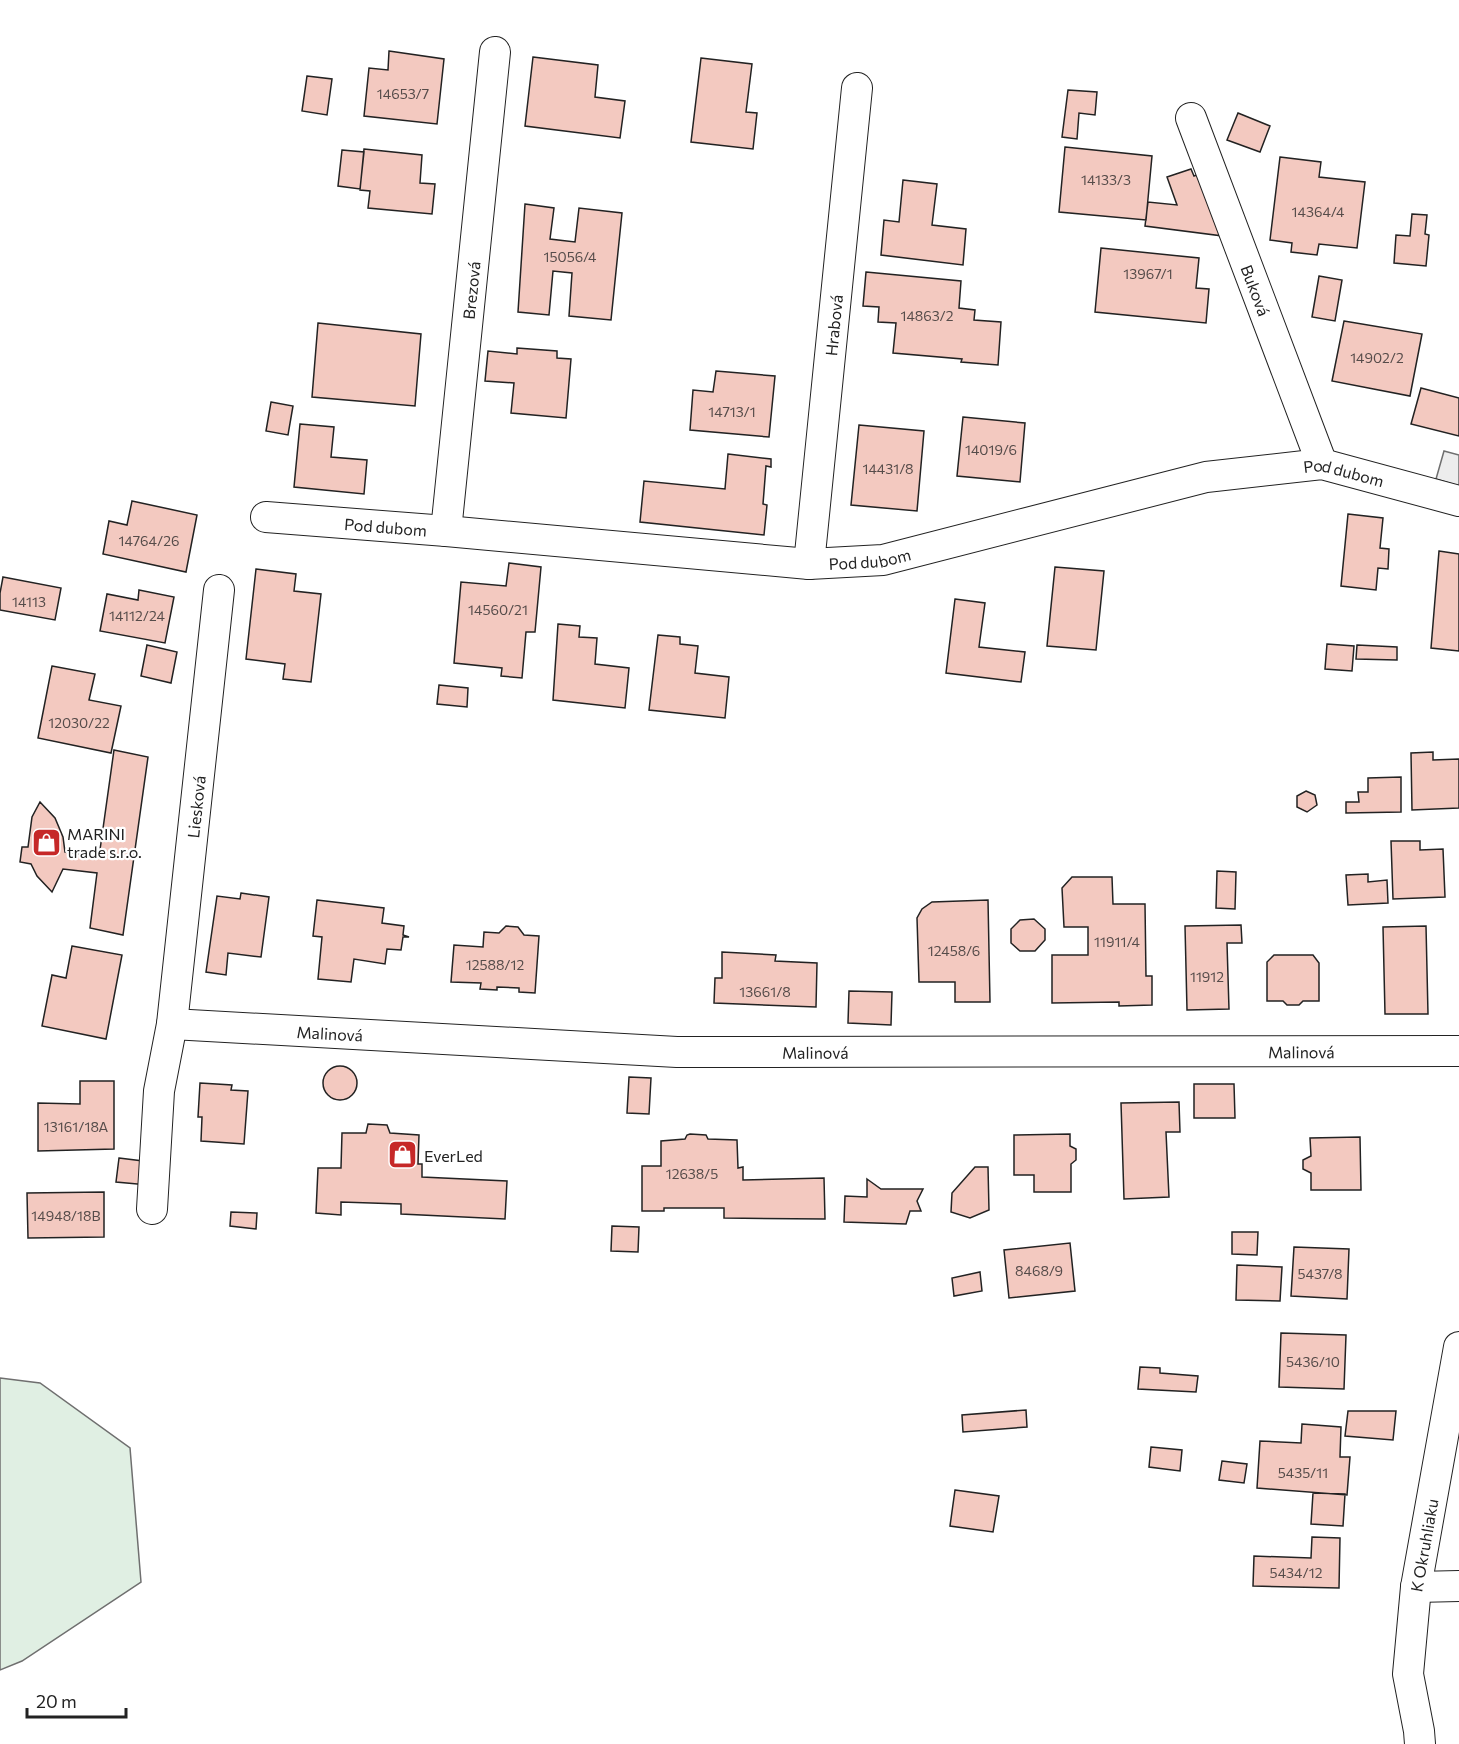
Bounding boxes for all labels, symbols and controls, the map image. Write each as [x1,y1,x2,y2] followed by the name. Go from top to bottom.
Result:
[377,85,429,102] house number: 14653/7
[1081,171,1131,188] house number: 14133/3
[1292,203,1345,220] house number: 14364/4
[544,248,597,265] house number: 15056/4
[458,260,483,320] street label: Brezová
[1238,262,1274,318] street label: Buková
[1123,265,1173,282] house number: 13967/1
[821,294,846,357] street label: Hrabová
[900,307,954,324] house number: 14863/2
[1350,349,1404,366] house number: 14902/2
[708,403,756,420] house number: 14713/1
[965,441,1017,458] house number: 14019/6
[1302,454,1386,490] street label: Pod dubom
[862,460,914,477] house number: 14431/8
[344,514,428,539] street label: Pod dubom
[119,532,179,549] house number: 14764/26
[828,544,913,572] street label: Pod dubom
[12,593,46,610] house number: 14113
[468,601,528,618] house number: 14560/21
[109,607,166,624] house number: 14112/24
[48,714,110,731] house number: 12030/22
[183,774,208,839] street label: Liesková
[67,824,142,861] place label: MARINI trade s.r.o.
[30,826,62,858] shop icon: MARINI trade s.r.o.
[1094,933,1141,950] house number: 11911/4
[928,942,980,959] house number: 12458/6
[466,956,524,973] house number: 12588/12
[1190,968,1224,985] house number: 11912
[739,983,791,1000] house number: 13661/8
[296,1021,364,1044] street label: Malinová
[782,1042,849,1061] street label: Malinová
[1268,1042,1335,1061] street label: Malinová
[44,1118,109,1135] house number: 13161/18A
[387,1139,419,1171] shop icon: EverLed
[424,1146,483,1165] place label: EverLed
[666,1165,718,1182] house number: 12638/5
[31,1207,101,1224] house number: 14948/18B
[1015,1262,1063,1279] house number: 8468/9
[1297,1265,1343,1282] house number: 5437/8
[1286,1353,1340,1370] house number: 5436/10
[1278,1464,1328,1481] house number: 5435/11
[1406,1497,1441,1593] street label: K Okruhliaku
[1270,1564,1323,1581] house number: 5434/12
[27,1681,126,1719] scale bar
[36,1690,77,1712] text: 20 m

